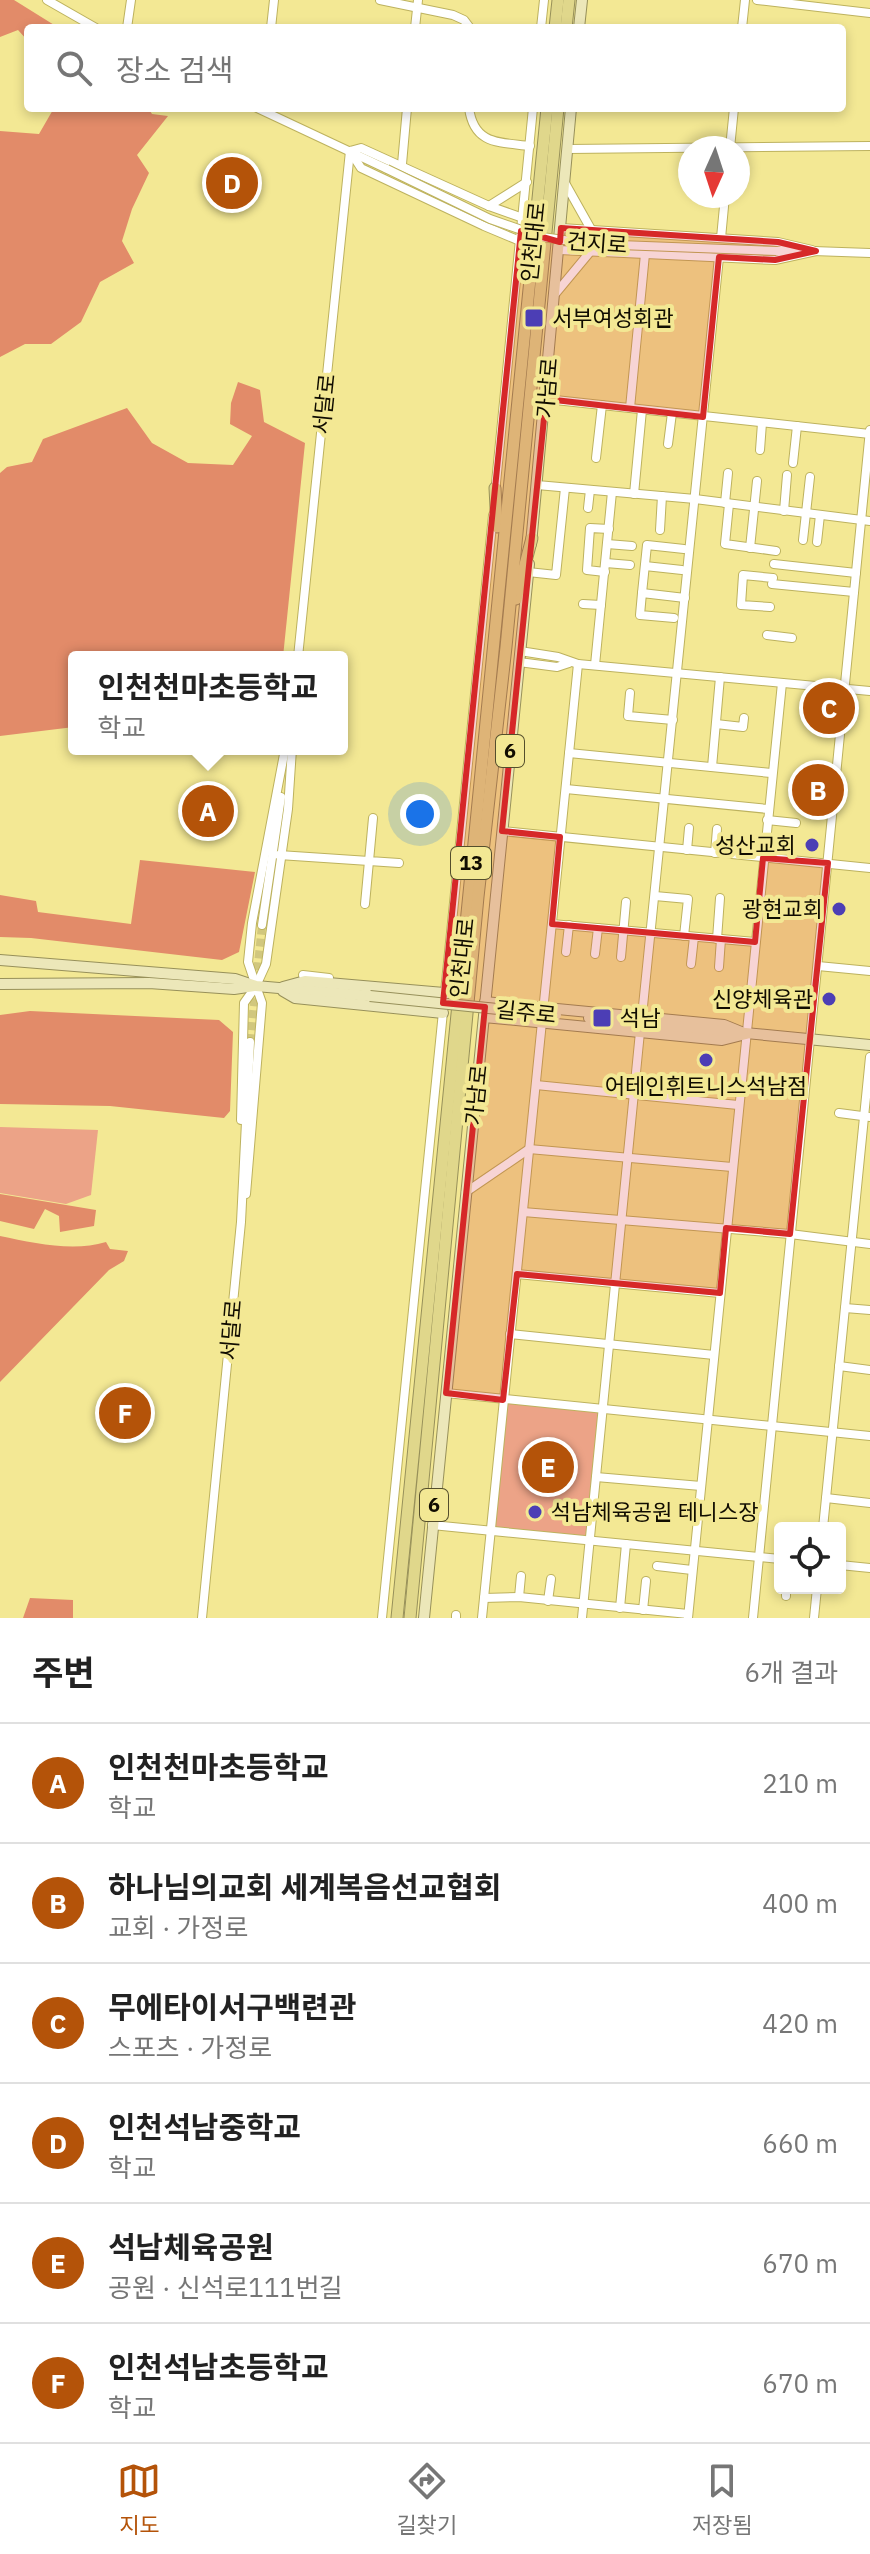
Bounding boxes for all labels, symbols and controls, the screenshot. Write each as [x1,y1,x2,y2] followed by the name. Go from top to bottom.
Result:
[24,24,846,112] search box
[52,46,96,90] icon: search
[116,50,233,89] text: 장소 검색
[678,136,750,208] north arrow
[206,153,258,213] pin: D
[514,200,551,284] street label: 인천대로
[566,226,628,259] street label: 건지로
[552,303,673,332] place label: 서부여성회관
[523,307,545,329] marker: 서부여성회관
[529,356,564,419] street label: 가남로
[306,372,341,436] street label: 서달로
[68,651,348,755] popup
[98,667,318,706] text: 인천천마초등학교
[803,678,855,738] pin: C
[98,710,145,744] text: 학교
[496,735,524,767] road number: 6
[792,760,844,820] pin: B
[182,781,234,841] pin: A
[400,794,440,834] your location
[715,830,796,859] place label: 성산교회
[803,836,821,854] marker: 성산교회
[451,847,491,879] road number: 13
[742,894,823,923] place label: 광현교회
[830,900,848,918] marker: 광현교회
[443,916,480,1000] street label: 인천대로
[712,984,813,1013] place label: 신양체육관
[820,990,838,1008] marker: 신양체육관
[494,994,558,1029] street label: 길주로
[620,1003,660,1032] place label: 석남
[591,1007,613,1029] marker: 석남
[697,1051,715,1069] marker: 어테인휘트니스석남점
[458,1063,493,1127] street label: 가남로
[605,1071,807,1100] place label: 어테인휘트니스석남점
[213,1298,248,1361] street label: 서달로
[99,1383,151,1443] pin: F
[522,1437,574,1497] pin: E
[420,1489,448,1521] road number: 6
[551,1497,759,1526] place label: 석남체육공원 테니스장
[526,1503,544,1521] marker: 석남체육공원 테니스장
[774,1522,846,1594] map controls
[774,1522,846,1594] button: locate
[32,1650,95,1694] text: 주변
[745,1655,838,1689] text: 6개 결과
[108,1747,329,1786] text: 인천천마초등학교
[49,1766,67,1800] text: A
[762,1766,838,1800] text: 210 m
[108,1790,156,1824] text: 학교
[108,1867,501,1906] text: 하나님의교회 세계복음선교협회
[49,1886,67,1920] text: B
[762,1886,838,1920] text: 400 m
[108,1910,248,1944] text: 교회 · 가정로
[108,1987,356,2026] text: 무에타이서구백련관
[50,2006,66,2040] text: C
[762,2006,838,2040] text: 420 m
[108,2030,272,2064] text: 스포츠 · 가정로
[108,2107,301,2146] text: 인천석남중학교
[49,2126,67,2160] text: D
[762,2126,838,2160] text: 660 m
[108,2150,156,2184] text: 학교
[108,2227,274,2266] text: 석남체육공원
[50,2246,66,2280] text: E
[762,2246,838,2280] text: 670 m
[108,2270,343,2304] text: 공원 · 신석로111번길
[108,2347,329,2386] text: 인천석남초등학교
[50,2366,66,2400] text: F
[762,2366,838,2400] text: 670 m
[108,2390,156,2424] text: 학교
[117,2459,161,2539] tab: 지도
[396,2459,457,2539] tab: 길찾기
[692,2459,753,2539] tab: 저장됨

